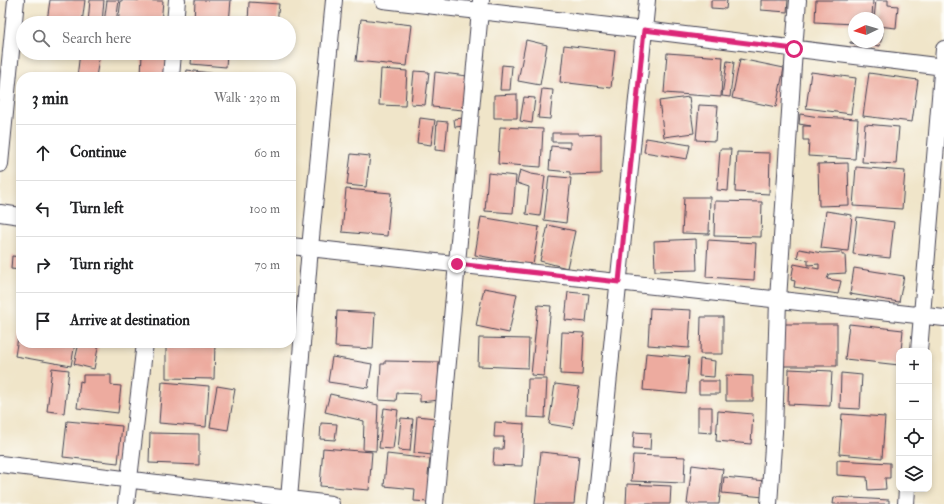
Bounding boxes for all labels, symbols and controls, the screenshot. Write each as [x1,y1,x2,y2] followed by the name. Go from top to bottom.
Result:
[848,12,884,48] north arrow
[16,16,296,60] search box
[30,27,52,49] icon: search
[62,29,131,48] text: Search here
[785,40,803,58] route start
[32,88,69,109] text: 3 min
[214,90,280,106] text: Walk · 230 m
[32,142,54,164] icon: ahead
[70,143,126,162] text: Continue
[254,145,280,161] text: 60 m
[32,198,54,220] icon: left
[70,199,124,218] text: Turn left
[249,201,280,217] text: 100 m
[32,254,54,276] icon: right
[70,255,133,274] text: Turn right
[448,255,466,273] route end
[255,257,280,273] text: 70 m
[32,310,54,332] icon: arrive
[70,311,190,330] text: Arrive at destination
[896,348,932,492] map controls
[896,348,932,384] button: +
[896,384,932,420] button: −
[896,420,932,456] button: locate
[896,456,932,492] button: layers

